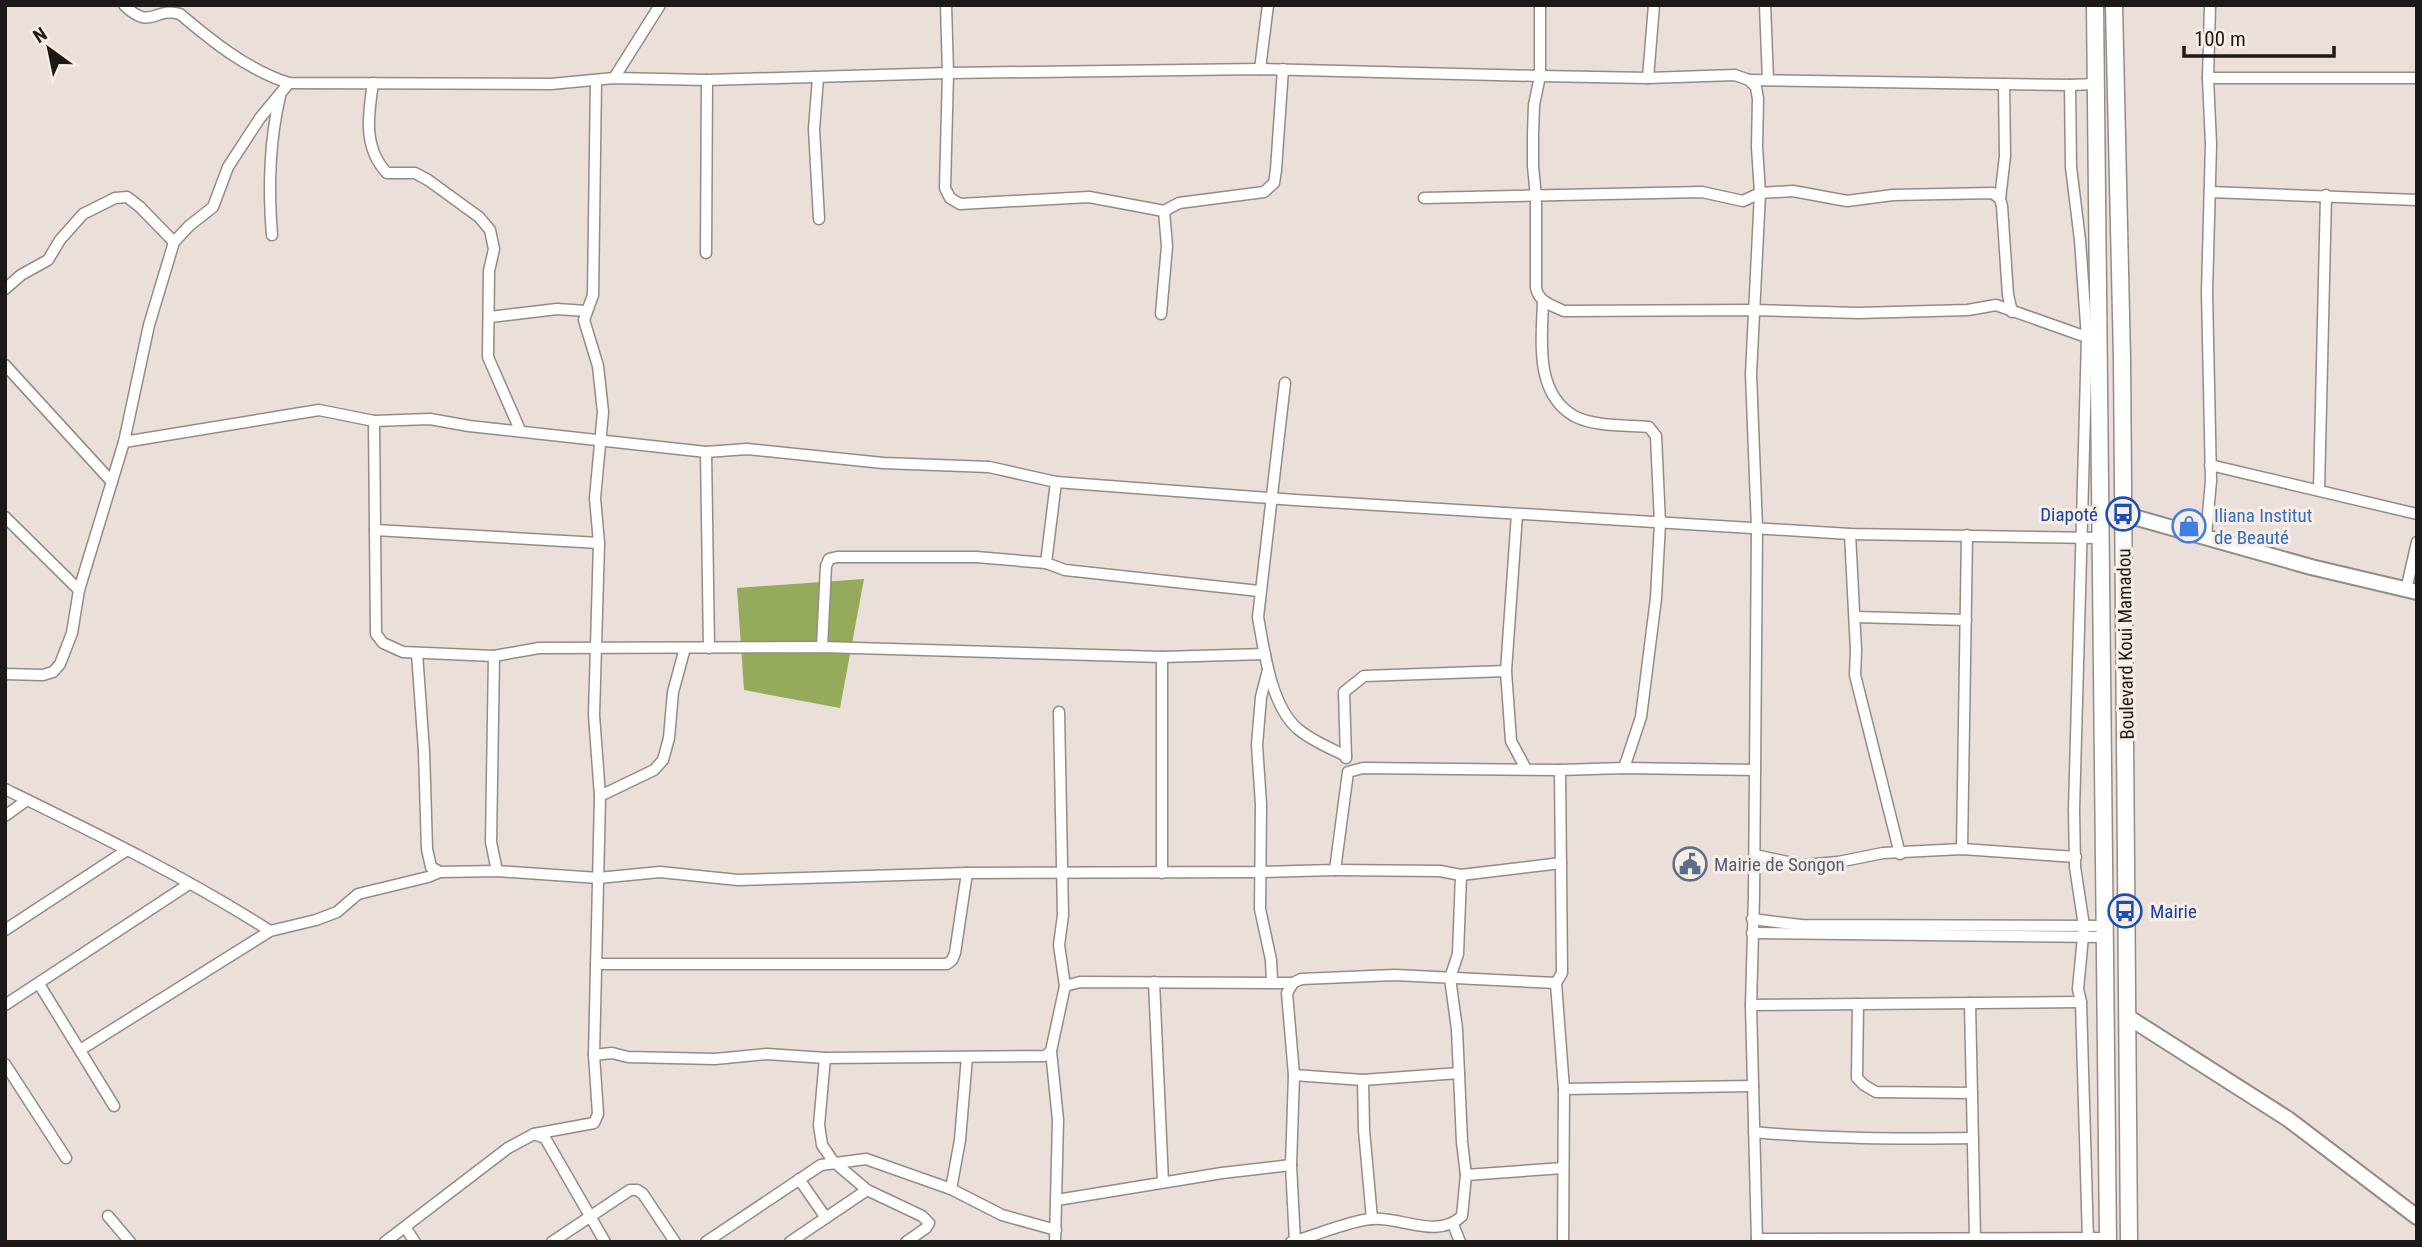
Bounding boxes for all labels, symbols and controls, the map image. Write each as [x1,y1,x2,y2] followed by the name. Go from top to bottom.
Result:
[14,14,84,84] north arrow
[2184,14,2334,58] scale bar
[29,22,51,48] text: N
[2194,27,2246,51] text: 100 m
[2104,495,2142,533] bus stop icon: Diapoté
[2040,503,2098,526] place label: Diapoté
[2214,504,2312,549] place label: Iliana Institut de Beauté
[2170,507,2208,545] shop icon: Iliana Institut de Beauté
[2112,548,2139,740] street label: Boulevard Koui Mamadou
[1671,845,1709,883] public building icon: Mairie de Songon
[1714,853,1845,876] place label: Mairie de Songon
[2106,892,2144,930] bus stop icon: Mairie
[2150,900,2197,923] place label: Mairie

